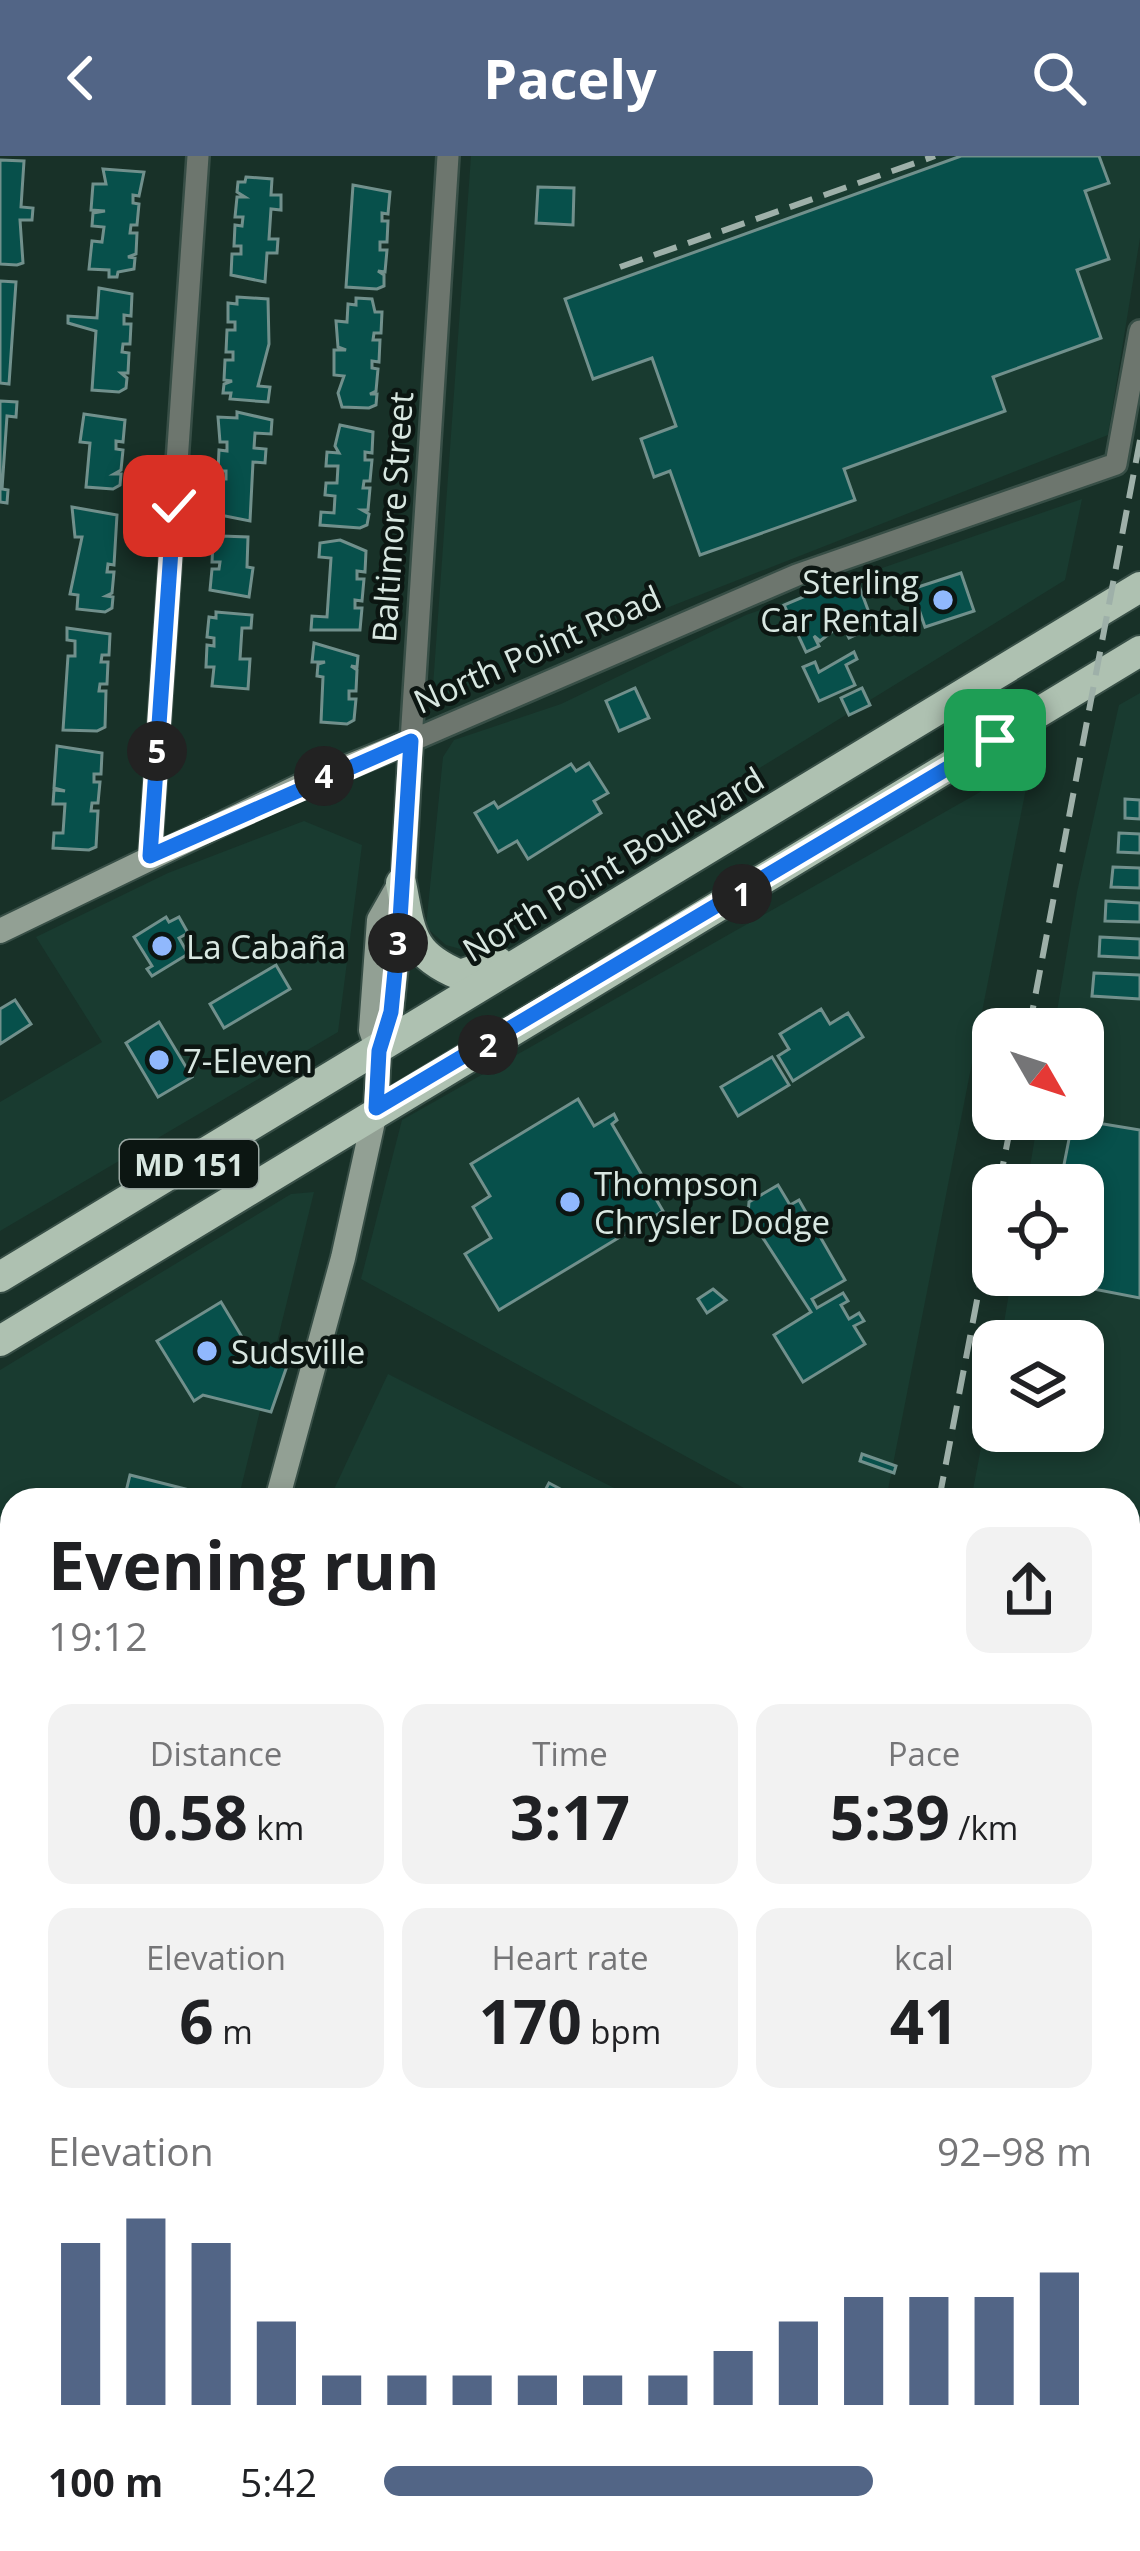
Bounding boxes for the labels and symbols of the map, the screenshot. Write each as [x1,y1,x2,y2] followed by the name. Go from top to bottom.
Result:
[361,390,423,644] street label: Baltimore Street
[123,455,225,557] pin
[760,559,919,642] place label: Sterling Car Rental
[406,574,668,724] street label: North Point Road
[930,587,956,613] marker: Sterling Car Rental
[944,689,1046,791] pin
[127,721,187,781] pin: 5
[294,746,354,806] pin: 4
[454,756,772,972] street label: North Point Boulevard
[712,864,772,924] pin: 1
[368,913,428,973] pin: 3
[186,924,346,969] place label: La Cabaña
[149,933,175,959] marker: La Cabaña
[972,1008,1104,1140] north arrow
[458,1015,518,1075] pin: 2
[183,1038,313,1083] place label: 7-Eleven
[146,1047,172,1073] marker: 7-Eleven
[120,1140,258,1188] road number: MD 151
[594,1161,830,1244] place label: Thompson Chrysler Dodge
[557,1189,583,1215] marker: Thompson Chrysler Dodge
[231,1329,365,1374] place label: Sudsville
[194,1338,220,1364] marker: Sudsville

